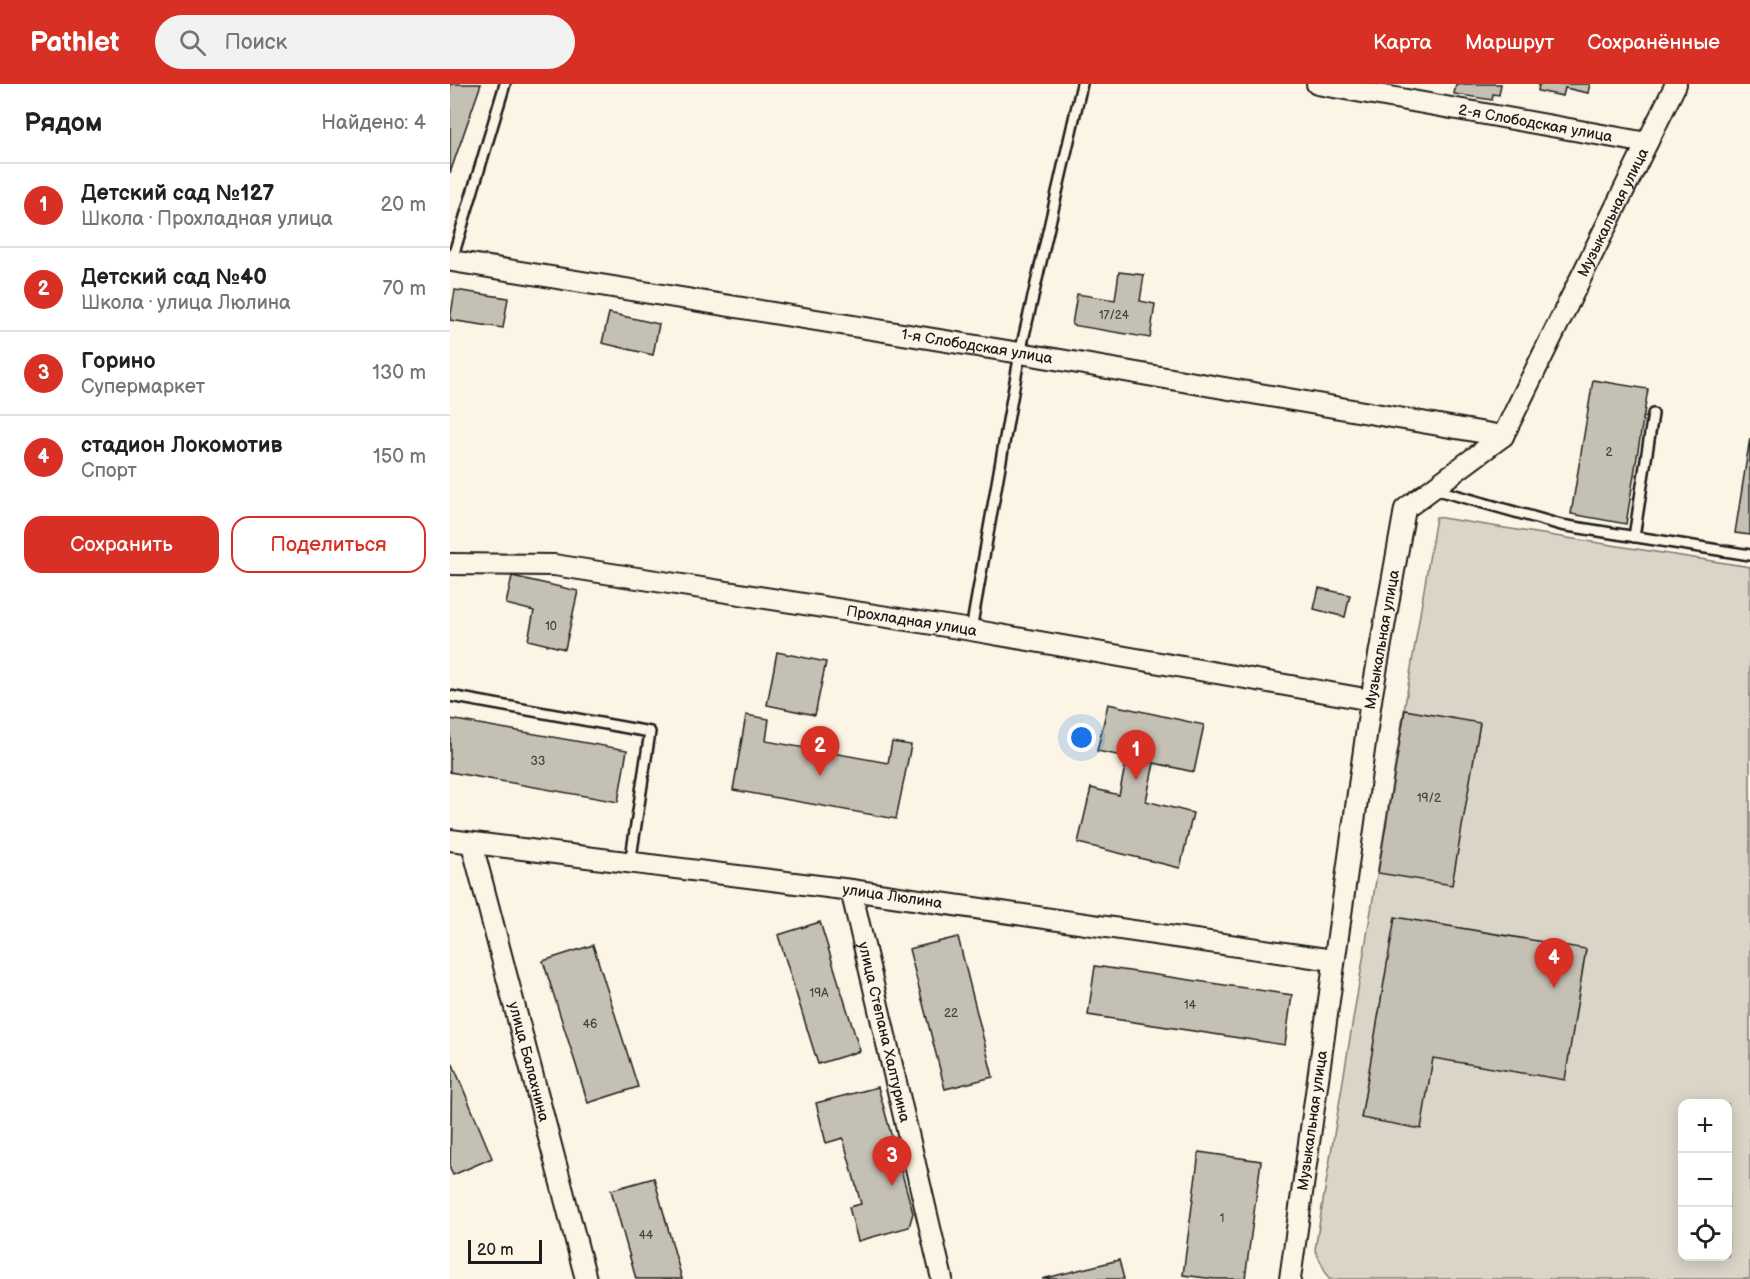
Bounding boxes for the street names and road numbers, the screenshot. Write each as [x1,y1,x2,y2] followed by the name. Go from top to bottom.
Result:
[1457,100,1614,147] street label: 2-я Слободская улица
[1574,145,1653,280] street label: Музыкальная улица
[900,325,1054,368] street label: 1-я Слободская улица
[1361,568,1404,711] street label: Музыкальная улица
[845,602,979,641] street label: Прохладная улица
[841,880,944,913] street label: улица Люлина
[853,940,914,1124] street label: улица Степана Халтурина
[504,1000,553,1124] street label: улица Балахнина
[1293,1049,1332,1192] street label: Музыкальная улица

